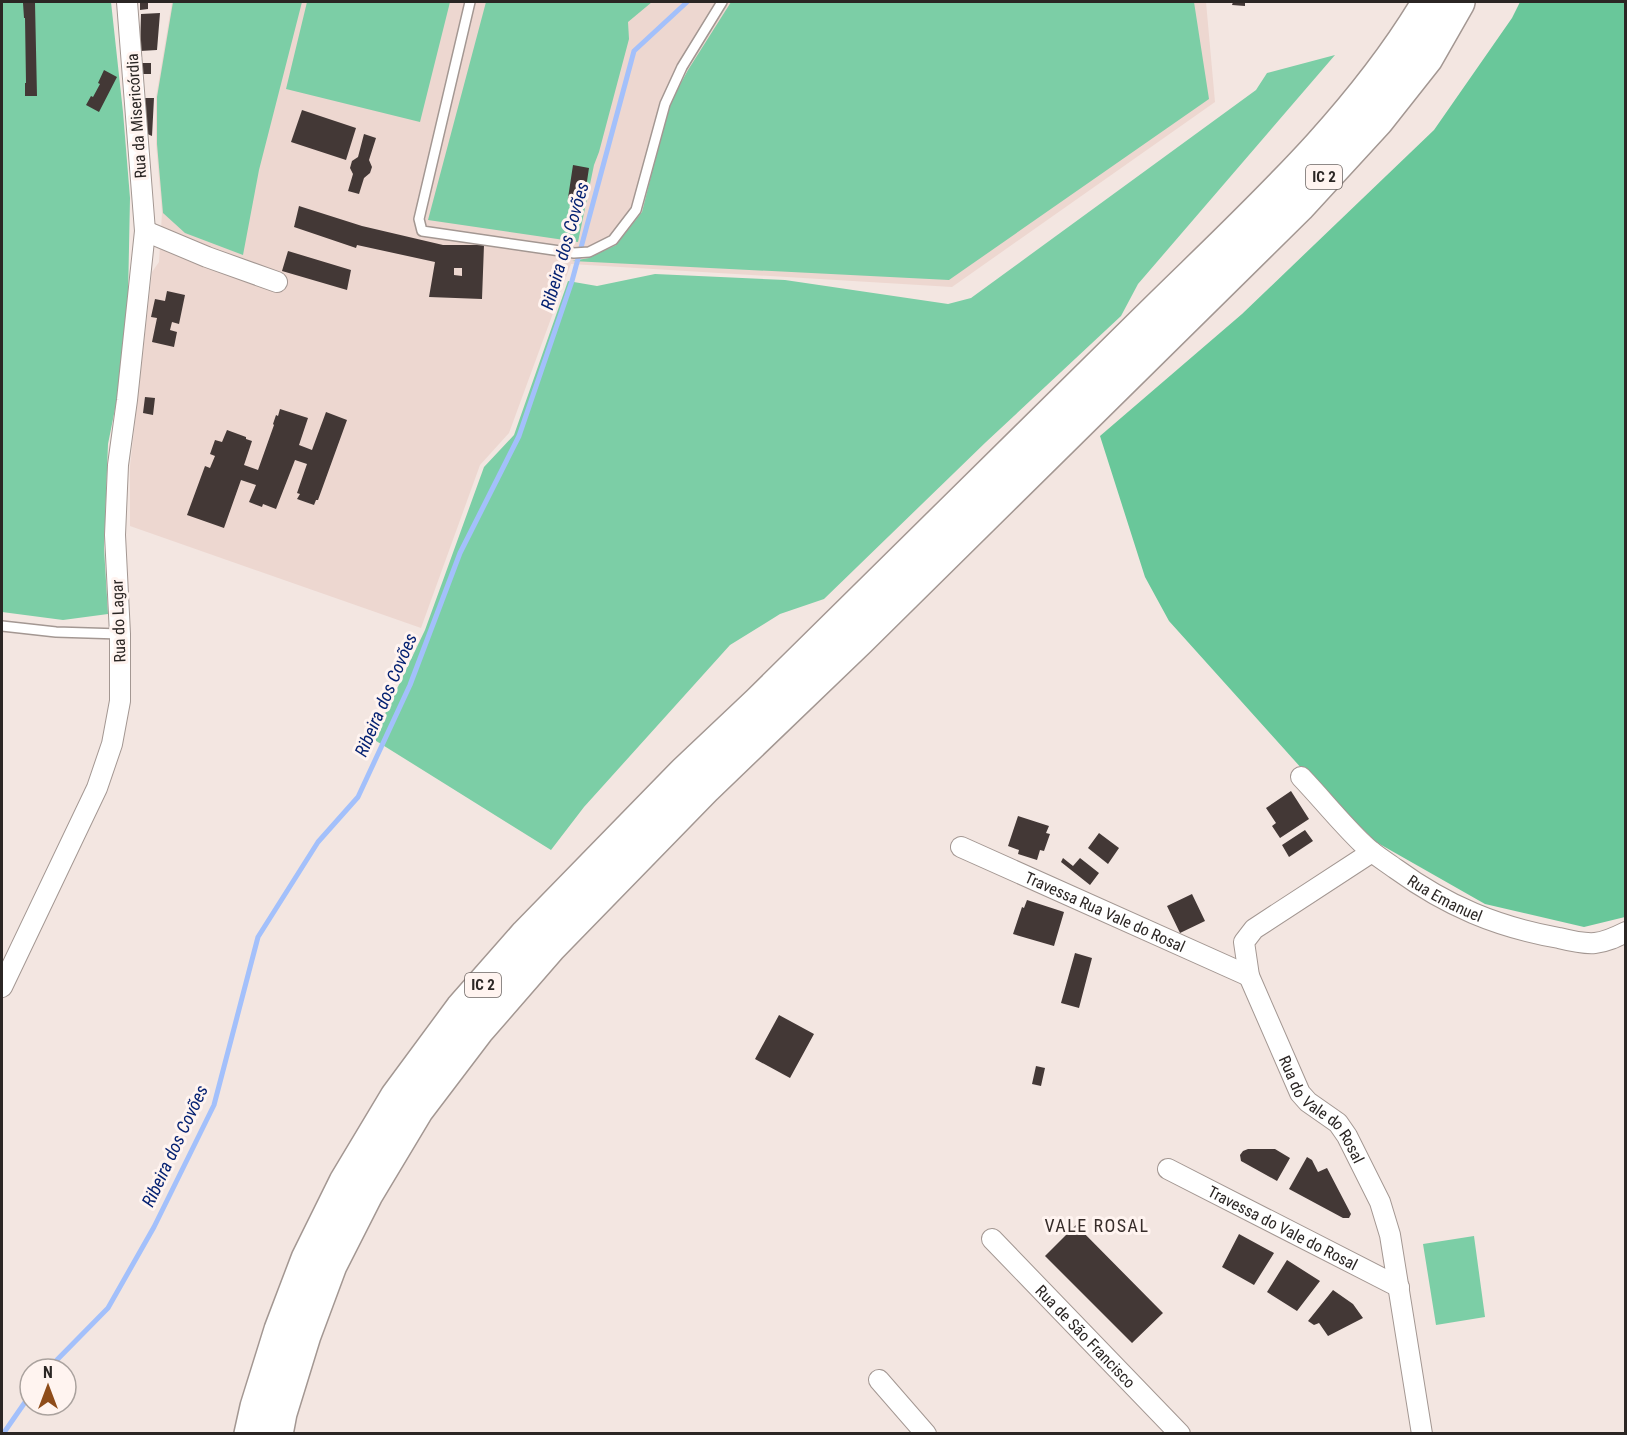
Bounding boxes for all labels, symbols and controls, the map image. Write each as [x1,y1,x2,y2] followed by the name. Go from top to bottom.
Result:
[123,53,150,179] street label: Rua da Misericórdia
[1306,165,1342,189] road number: IC 2
[536,180,593,312] water label: Ribeira dos Covões
[108,579,129,663] street label: Rua do Lagar
[350,630,421,760] water label: Ribeira dos Covões
[1022,868,1188,956] street label: Travessa Rua Vale do Rosal
[1404,871,1485,926] street label: Rua Emanuel
[465,973,501,997] road number: IC 2
[1275,1053,1368,1166] street label: Rua do Vale do Rosal
[137,1082,212,1210] water label: Ribeira dos Covões
[1205,1182,1361,1274] street label: Travessa do Vale do Rosal
[1044,1215,1150,1236] district label: VALE ROSAL
[1031,1281,1139,1392] street label: Rua de São Francisco
[18,1357,78,1417] north arrow
[43,1363,53,1382] text: N

